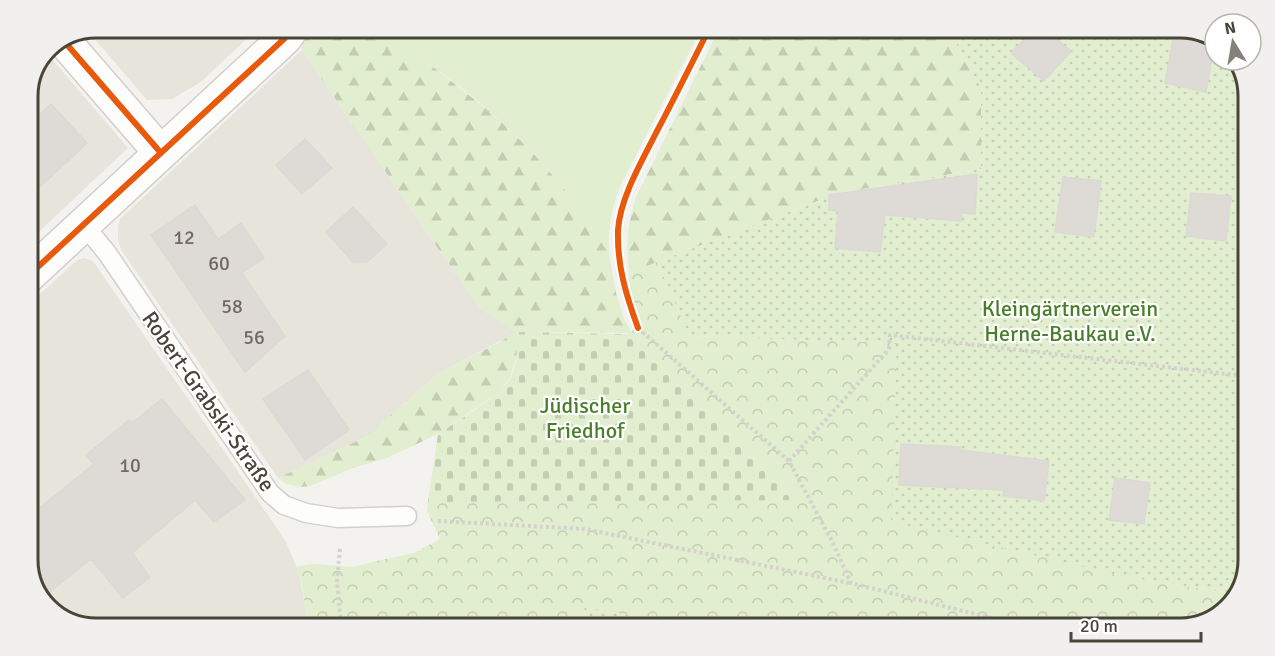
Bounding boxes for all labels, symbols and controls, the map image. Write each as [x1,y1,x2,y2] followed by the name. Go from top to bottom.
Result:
[1203,12,1263,72] north arrow
[1223,17,1238,39] text: N
[173,225,195,250] house number: 12
[208,251,230,276] house number: 60
[221,294,243,319] house number: 58
[982,295,1158,347] park label: Kleingärtnerverein Herne-Baukau e.V.
[136,306,281,497] street label: Robert-Grabski-Straße
[243,325,265,350] house number: 56
[540,392,630,444] park label: Jüdischer Friedhof
[119,453,141,478] house number: 10
[1071,605,1202,643] scale bar
[1080,615,1118,637] text: 20 m

